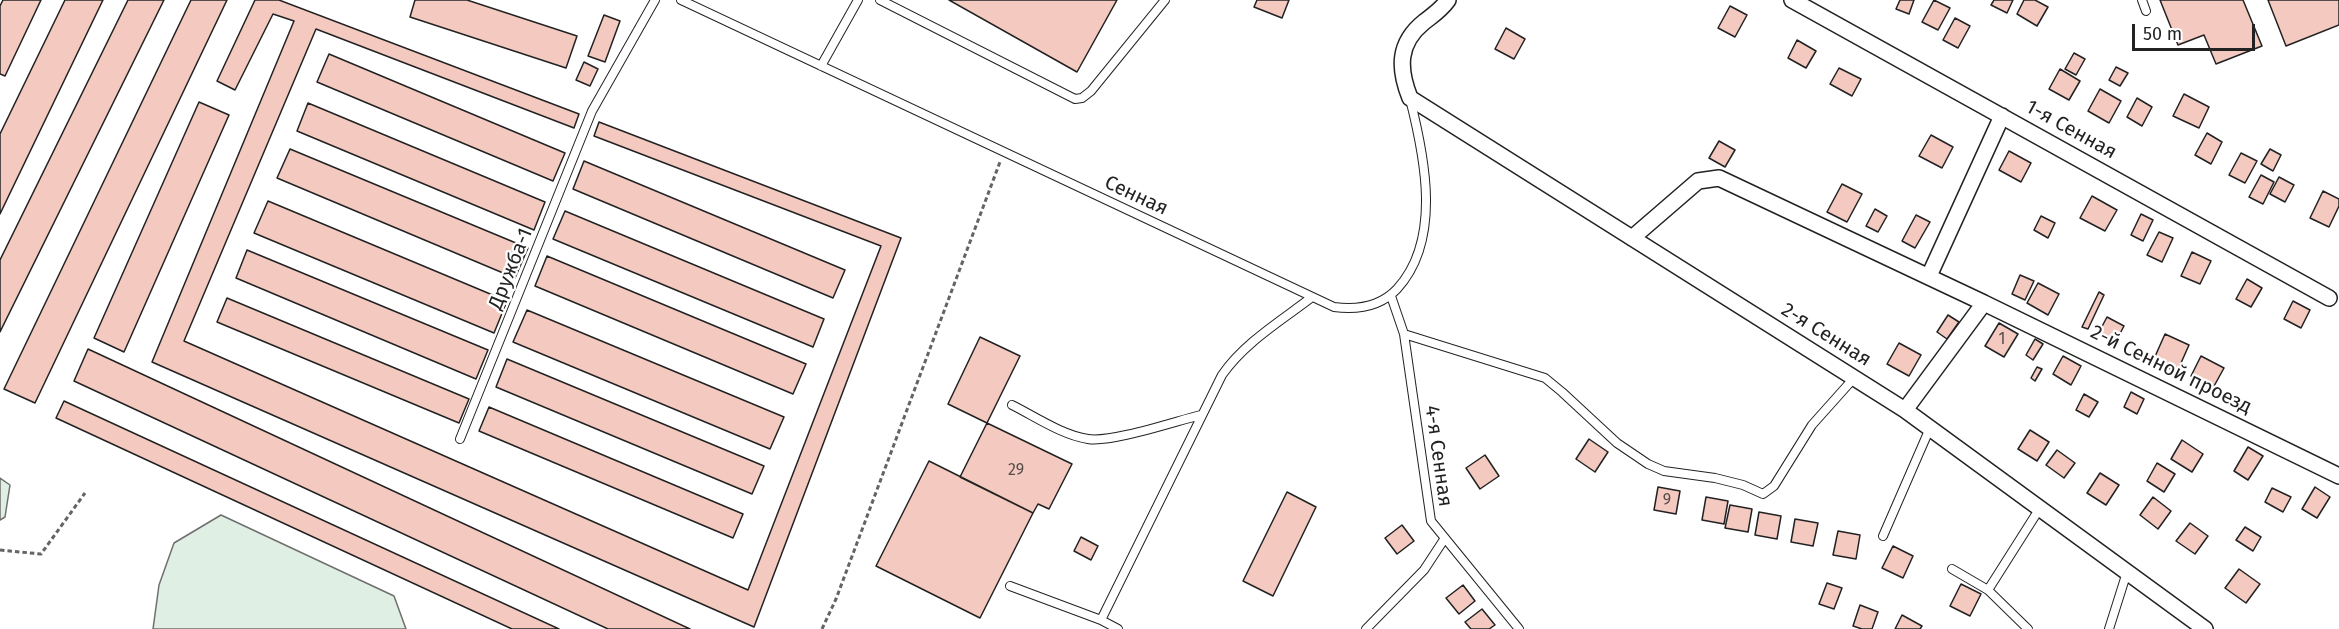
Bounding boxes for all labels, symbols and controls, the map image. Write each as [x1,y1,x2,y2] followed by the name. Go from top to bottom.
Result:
[2135,12,2258,50] scale bar
[2143,23,2182,45] text: 50 m
[2021,95,2121,165] street label: 1-я Сенная
[1100,171,1172,221] street label: Сенная
[484,225,538,313] street label: Дружба-1
[1777,298,1875,372] street label: 2-я Сенная
[2086,321,2256,419] street label: 2-й Сенной проезд
[1999,330,2005,350] house number: 1
[1419,404,1457,508] street label: 4-я Сенная
[1008,461,1024,481] house number: 29
[1663,491,1671,511] house number: 9

